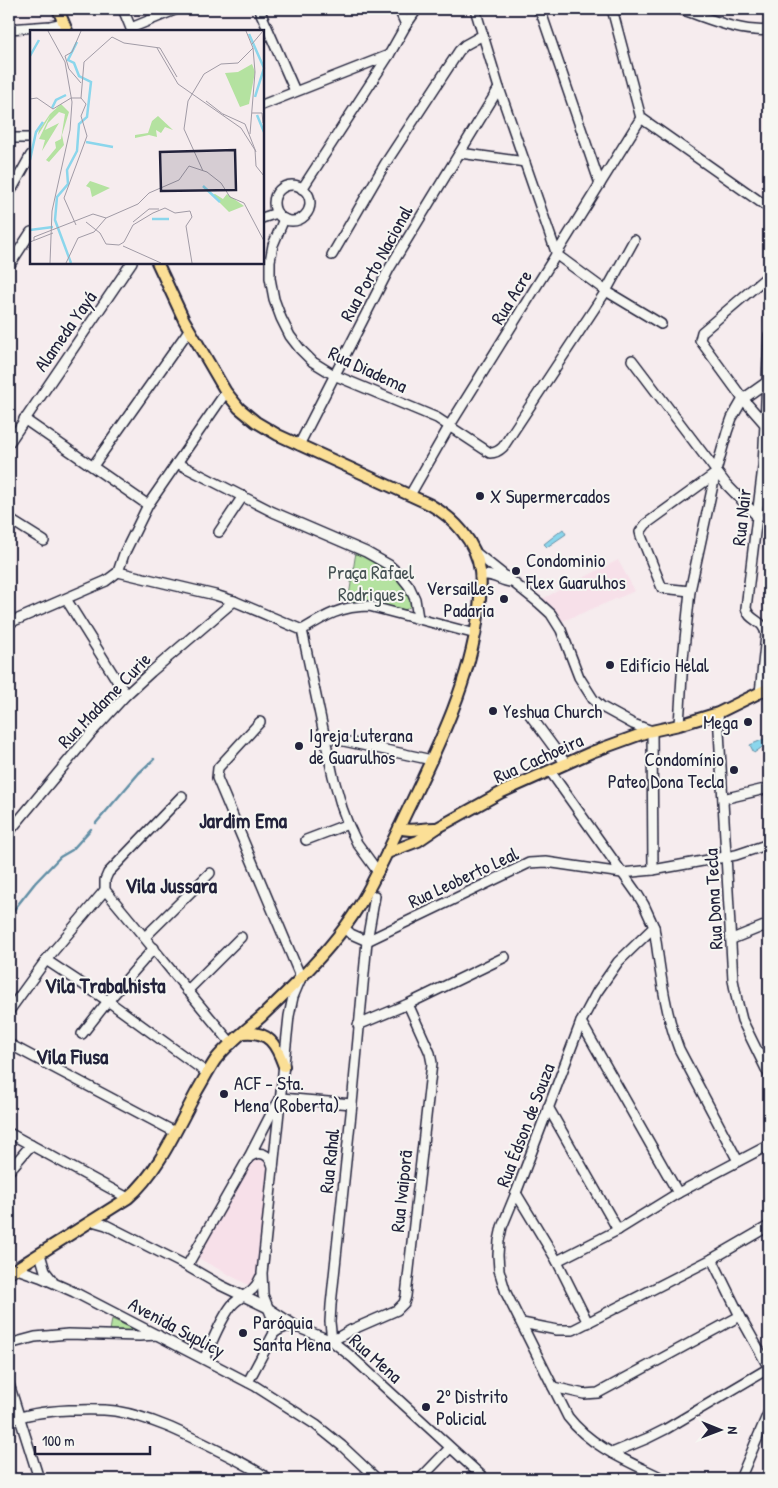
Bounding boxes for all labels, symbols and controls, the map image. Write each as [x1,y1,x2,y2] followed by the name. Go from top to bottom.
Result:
[30,30,264,264] inset map
[333,200,419,326] street label: Rua Porto Nacional
[484,264,538,329] street label: Rua Acre
[28,285,103,376] street label: Alameda Yayá
[324,339,412,399] street label: Rua Diadema
[490,483,610,509] place label: X Supermercados
[725,487,757,547] street label: Rua Nair
[474,490,486,502] marker: X Supermercados
[525,547,626,595] place label: Condominio Flex Guarulhos
[328,559,415,607] park label: Praça Rafael Rodrigues
[510,565,522,577] marker: Condominio Flex Guarulhos
[426,575,495,623] place label: Versailles Padaria
[498,593,510,605] marker: Versailles Padaria
[52,646,157,754] street label: Rua Madame Curie
[620,652,710,678] place label: Edifício Helal
[604,659,616,671] marker: Edifício Helal
[503,698,602,724] place label: Yeshua Church
[487,705,499,717] marker: Yeshua Church
[703,709,739,735] place label: Mega
[742,716,754,728] marker: Mega
[309,722,413,770] place label: Igreja Luterana de Guarulhos
[489,726,587,789] street label: Rua Cachoeira
[293,740,305,752] marker: Igreja Luterana de Guarulhos
[608,746,725,794] place label: Condomínio Pateo Dona Tecla
[728,764,740,776] marker: Condomínio Pateo Dona Tecla
[199,806,288,835] district label: Jardim Ema
[404,840,523,914] street label: Rua Leoberto Leal
[697,847,729,950] street label: Rua Dona Tecla
[125,871,218,900] district label: Vila Jussara
[45,971,166,1000] district label: Vila Trabalhista
[36,1042,109,1071] district label: Vila Fiusa
[489,1059,561,1191] street label: Rua Édson de Souza
[234,1070,340,1118] place label: ACF - Sta. Mena (Roberta)
[218,1088,230,1100] marker: ACF - Sta. Mena (Roberta)
[313,1127,345,1194] street label: Rua Rahal
[384,1148,418,1233] street label: Rua Ivaiporã
[124,1291,230,1363] street label: Avenida Suplicy
[253,1309,332,1357] place label: Paróquia Santa Mena
[237,1327,249,1339] marker: Paróquia Santa Mena
[344,1327,408,1389] street label: Rua Mena
[436,1383,508,1431] place label: 2º Distrito Policial
[420,1401,432,1413] marker: 2º Distrito Policial
[696,1406,746,1456] north arrow
[35,1423,150,1455] scale bar
[724,1426,743,1435] text: N
[42,1430,75,1451] text: 100 m

